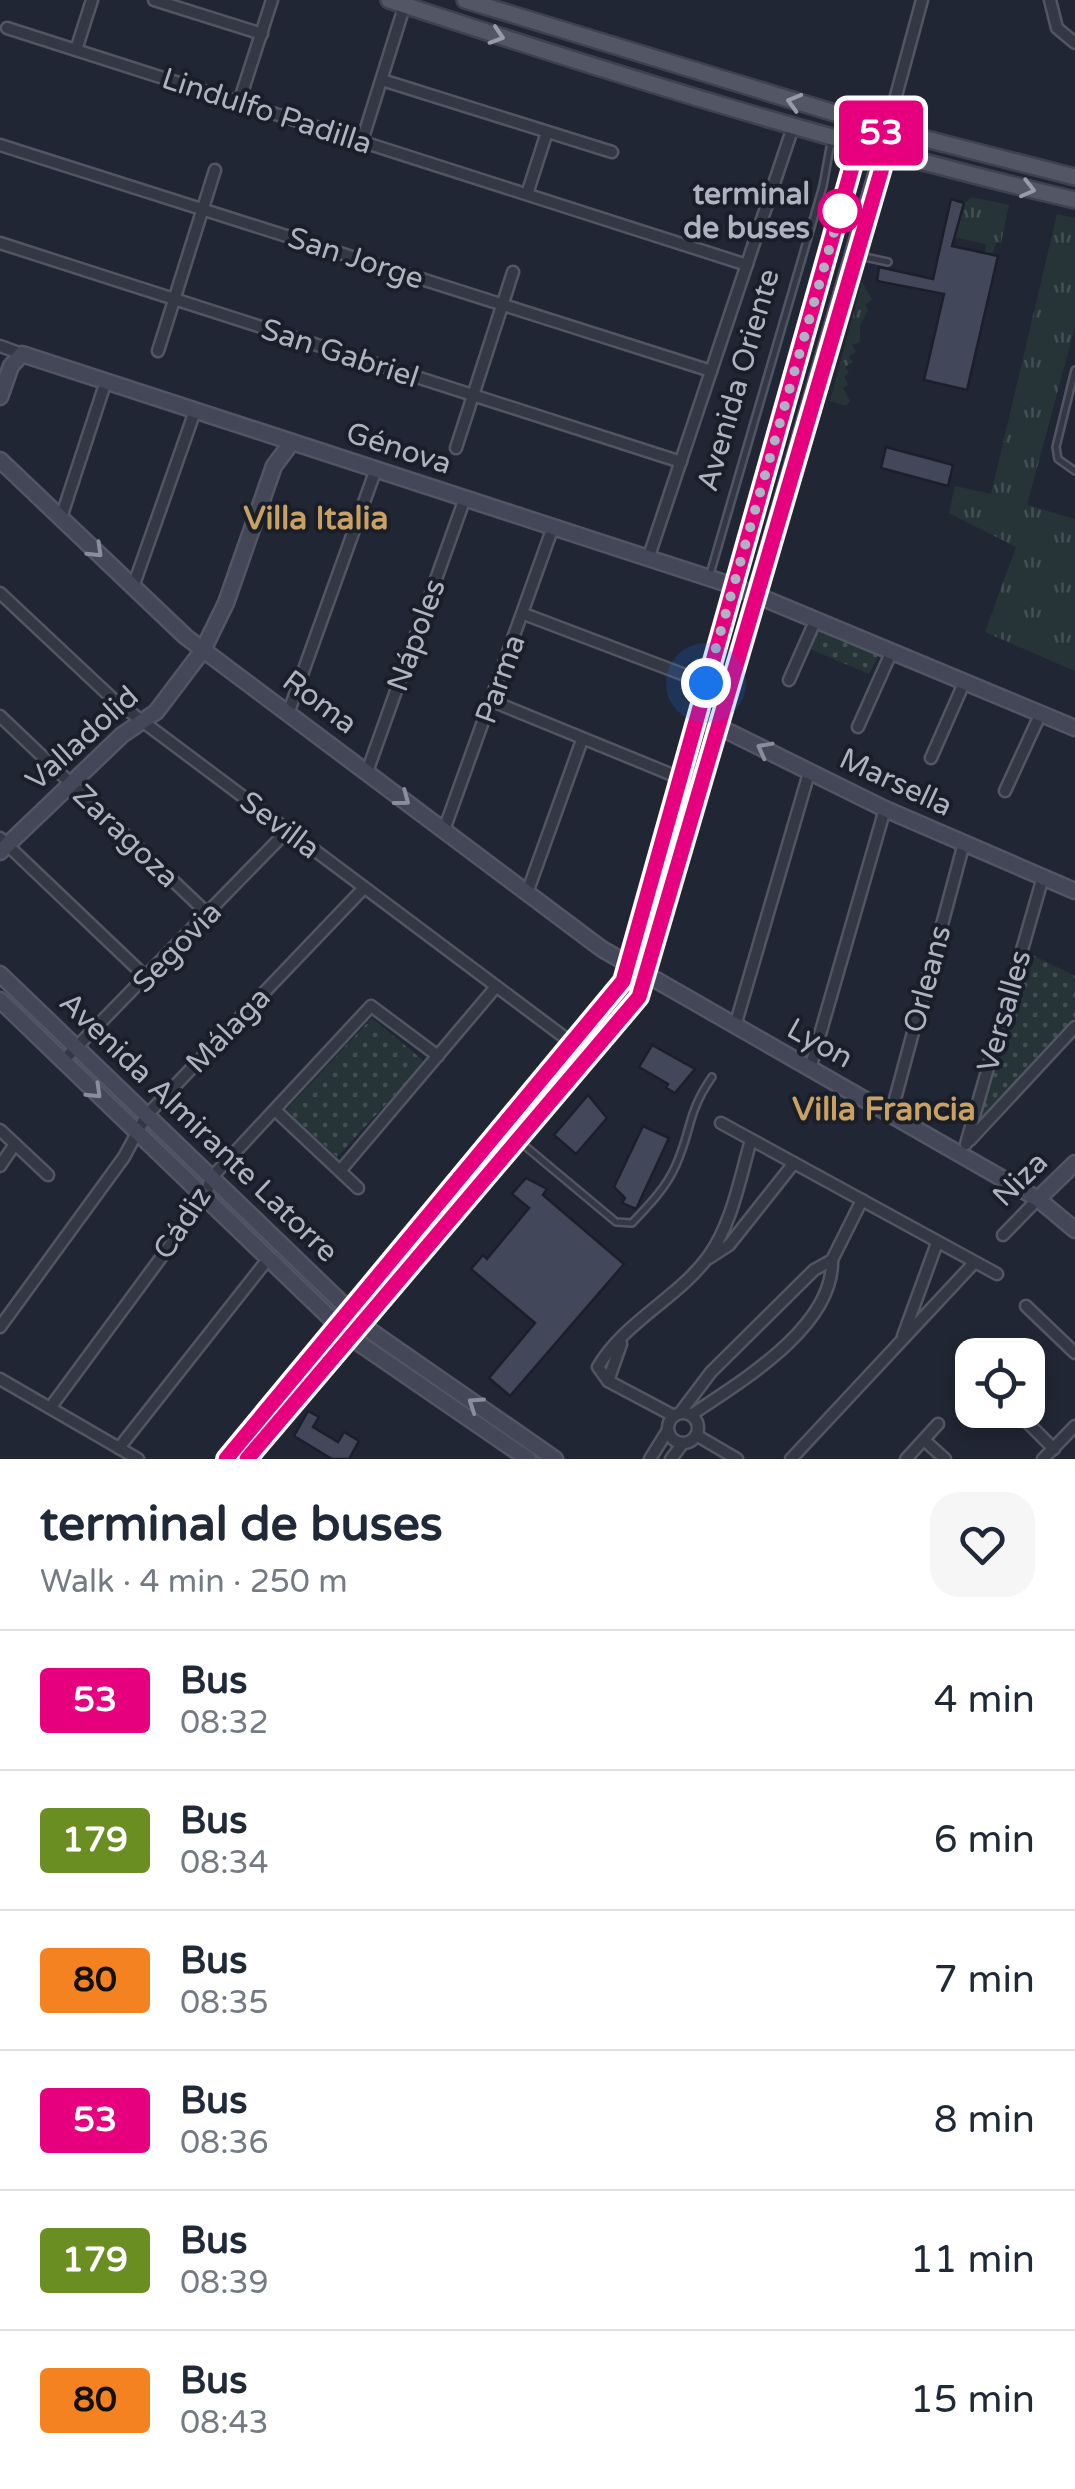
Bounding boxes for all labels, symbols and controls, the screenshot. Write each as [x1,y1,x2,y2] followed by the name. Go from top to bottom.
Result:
[488,25,505,45] one-way arrow
[157,60,377,163] street label: Lindulfo Padilla
[786,93,803,114] one-way arrow
[836,100,926,166] line badge: 53
[859,112,903,154] text: 53
[683,176,810,247] place label: terminal de buses
[1019,177,1036,198] one-way arrow
[819,190,861,232] marker: terminal de buses
[283,219,428,298] street label: San Jorge
[689,265,788,496] street label: Avenida Oriente
[256,311,423,396] street label: San Gabriel
[341,414,456,483] street label: Génova
[244,500,389,538] district label: Villa Italia
[84,540,103,558] one-way arrow
[379,574,454,696] street label: Nápoles
[467,630,534,729] street label: Parma
[681,658,731,708] your location
[275,662,364,742] street label: Roma
[18,678,146,799] street label: Valladolid
[833,740,958,825] street label: Marsella
[756,742,774,761] one-way arrow
[65,777,186,896] street label: Zaragoza
[232,783,327,867] street label: Sevilla
[392,788,410,805] one-way arrow
[125,894,230,1001] street label: Segovia
[895,921,960,1037] street label: Orleans
[969,946,1040,1076] street label: Versalles
[178,979,278,1081] street label: Málaga
[52,984,346,1270] street label: Avenida Almirante Latorre
[780,1010,859,1077] street label: Lyon
[84,1080,102,1098] one-way arrow
[792,1091,976,1129] district label: Villa Francia
[985,1144,1056,1215] street label: Niza
[145,1180,219,1267] street label: Cádiz
[955,1338,1045,1428] map controls
[955,1338,1045,1428] button: locate
[467,1398,485,1417] one-way arrow
[930,1492,1035,1597] button: heart
[40,1496,443,1554] text: terminal de buses
[40,1563,348,1601] text: Walk · 4 min · 250 m
[180,1658,247,1704] text: Bus
[934,1677,1035,1723] text: 4 min
[73,1679,117,1721] text: 53
[180,1704,269,1742] text: 08:32
[180,1798,247,1844] text: Bus
[934,1817,1035,1863] text: 6 min
[62,1819,128,1861] text: 179
[180,1844,269,1882] text: 08:34
[180,1938,247,1984] text: Bus
[934,1957,1035,2003] text: 7 min
[73,1959,117,2001] text: 80
[180,1984,269,2022] text: 08:35
[180,2078,247,2124] text: Bus
[934,2097,1035,2143] text: 8 min
[73,2099,117,2141] text: 53
[180,2124,269,2162] text: 08:36
[180,2218,247,2264] text: Bus
[910,2237,1035,2283] text: 11 min
[62,2239,128,2281] text: 179
[180,2264,269,2302] text: 08:39
[180,2358,247,2404] text: Bus
[910,2377,1035,2423] text: 15 min
[73,2379,117,2421] text: 80
[180,2404,269,2442] text: 08:43

